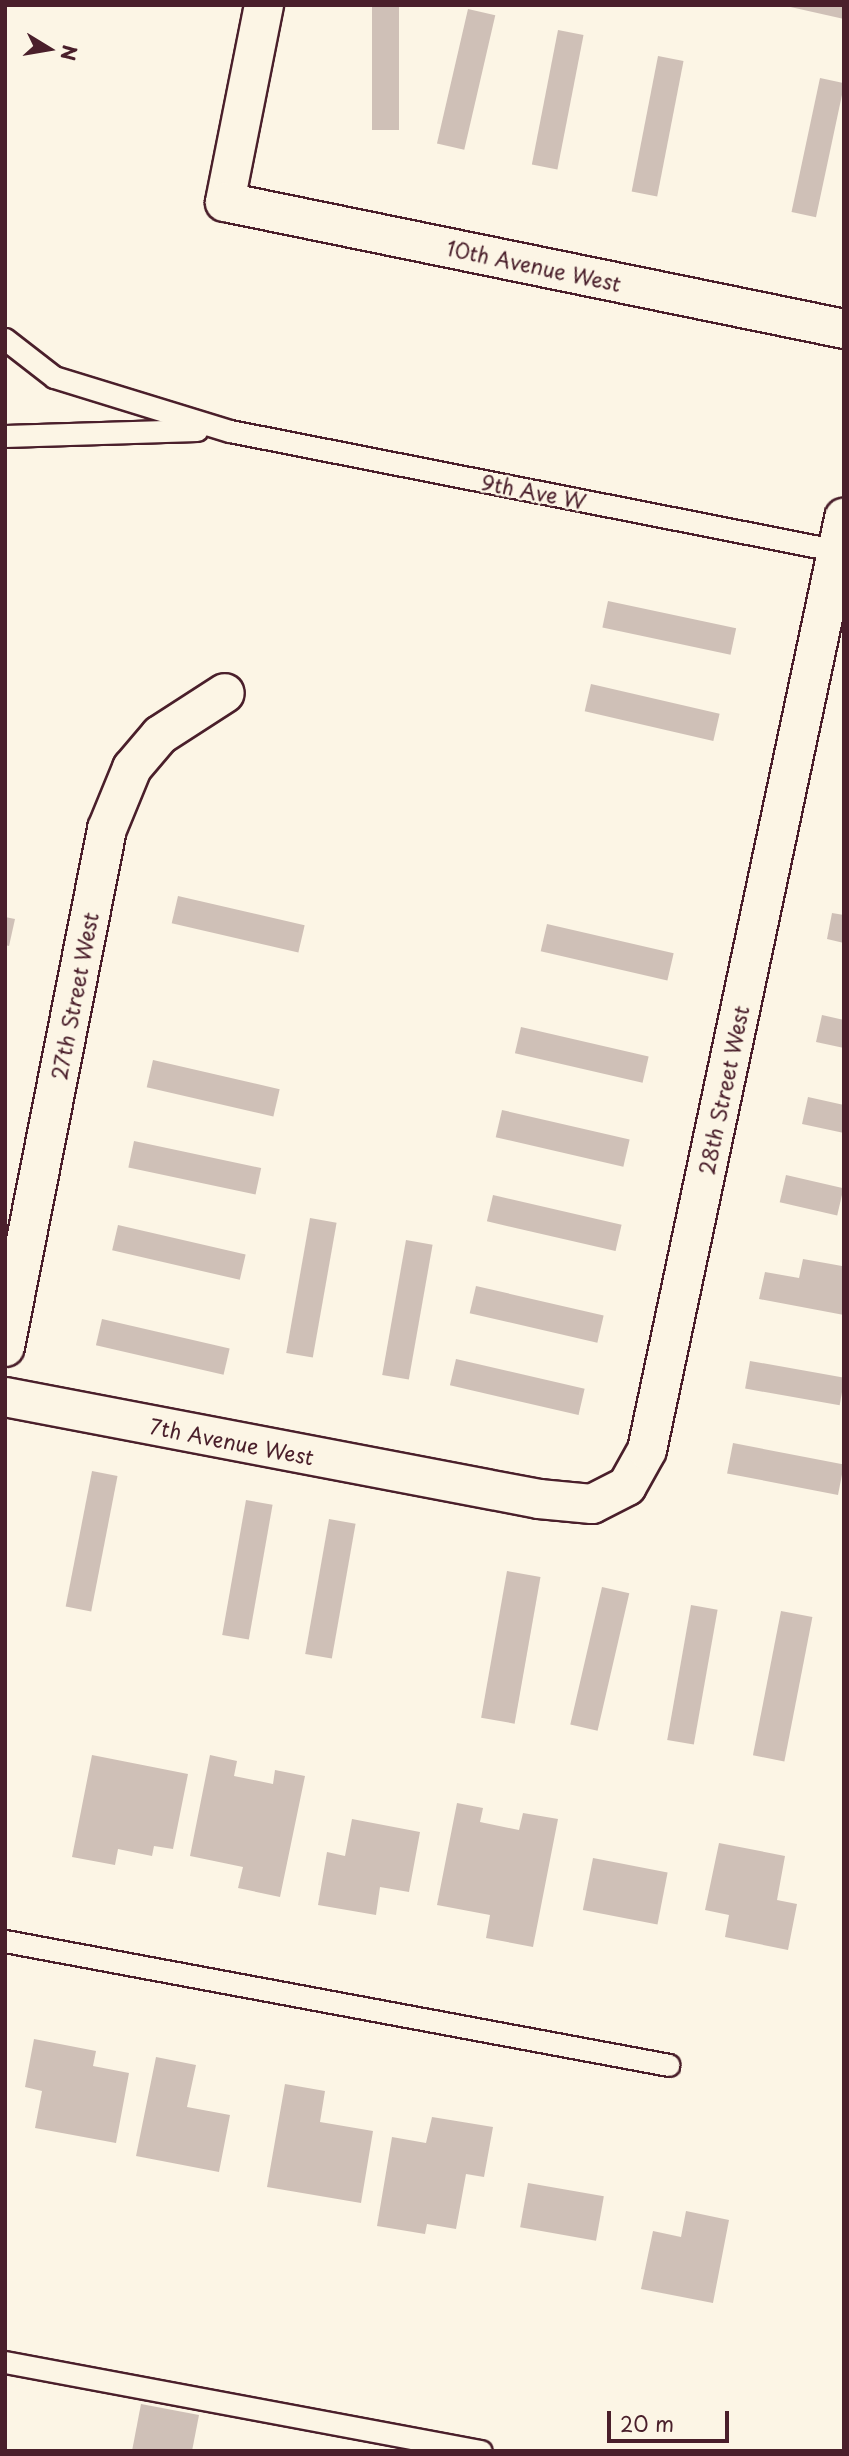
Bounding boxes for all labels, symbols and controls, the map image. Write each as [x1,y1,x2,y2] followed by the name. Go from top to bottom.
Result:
[14,14,84,84] north arrow
[54,43,85,63] text: N
[444,234,624,296] street label: 10th Avenue West
[480,469,588,513] street label: 9th Ave W
[45,910,103,1082] street label: 27th Street West
[693,1003,753,1177] street label: 28th Street West
[148,1413,316,1469] street label: 7th Avenue West
[611,2396,734,2440] scale bar
[620,2407,674,2439] text: 20 m

